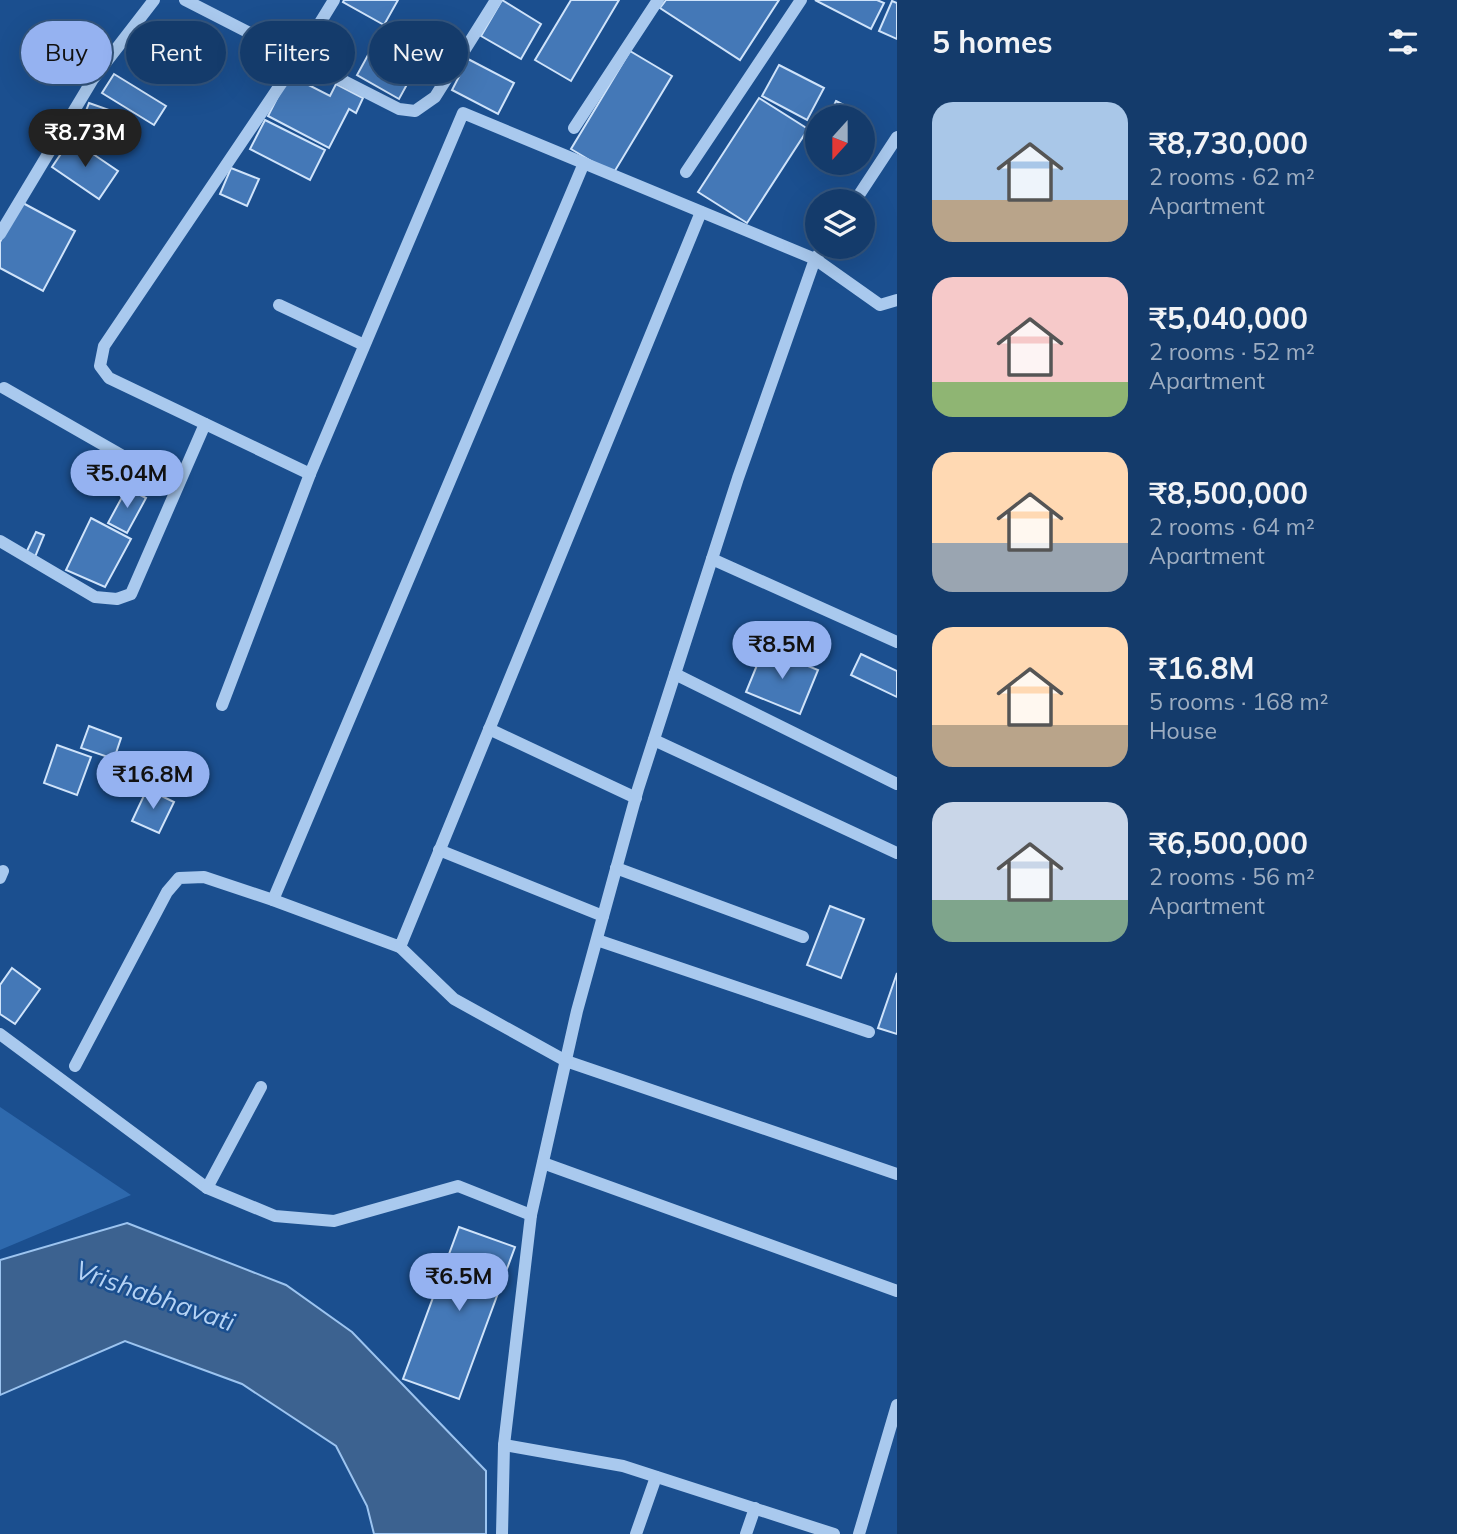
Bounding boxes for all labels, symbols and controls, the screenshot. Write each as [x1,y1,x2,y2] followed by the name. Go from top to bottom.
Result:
[21,21,112,84] chip: Buy
[126,21,226,84] chip: Rent
[240,21,355,84] chip: Filters
[369,21,468,84] chip: New
[932,23,1053,61] text: 5 homes
[1384,23,1422,61] icon: filters
[805,105,875,175] north arrow
[805,105,875,259] map controls
[28,110,142,169] pin: ₹8.73M
[45,117,125,146] text: ₹8.73M
[1149,124,1308,162] text: ₹8,730,000
[988,130,1072,214] icon: home
[1149,162,1315,191] text: 2 rooms · 62 m²
[805,189,875,259] button: layers
[1149,191,1265,220] text: Apartment
[1149,299,1308,337] text: ₹5,040,000
[988,305,1072,389] icon: home
[1149,337,1315,366] text: 2 rooms · 52 m²
[1149,366,1265,395] text: Apartment
[70,450,184,510] pin: ₹5.04M
[87,458,167,487] text: ₹5.04M
[1149,474,1308,512] text: ₹8,500,000
[988,480,1072,564] icon: home
[1149,512,1315,541] text: 2 rooms · 64 m²
[1149,541,1265,570] text: Apartment
[733,622,831,681] pin: ₹8.5M
[748,629,816,658] text: ₹8.5M
[1149,649,1255,687] text: ₹16.8M
[988,655,1072,739] icon: home
[1149,687,1329,716] text: 5 rooms · 168 m²
[1149,716,1217,745] text: House
[96,752,210,811] pin: ₹16.8M
[113,759,193,788] text: ₹16.8M
[1149,824,1308,862] text: ₹6,500,000
[988,830,1072,914] icon: home
[1149,862,1315,891] text: 2 rooms · 56 m²
[1149,891,1265,920] text: Apartment
[71,1253,240,1339] water label: Vrishabhavati
[410,1254,508,1313] pin: ₹6.5M
[425,1261,493,1290] text: ₹6.5M

